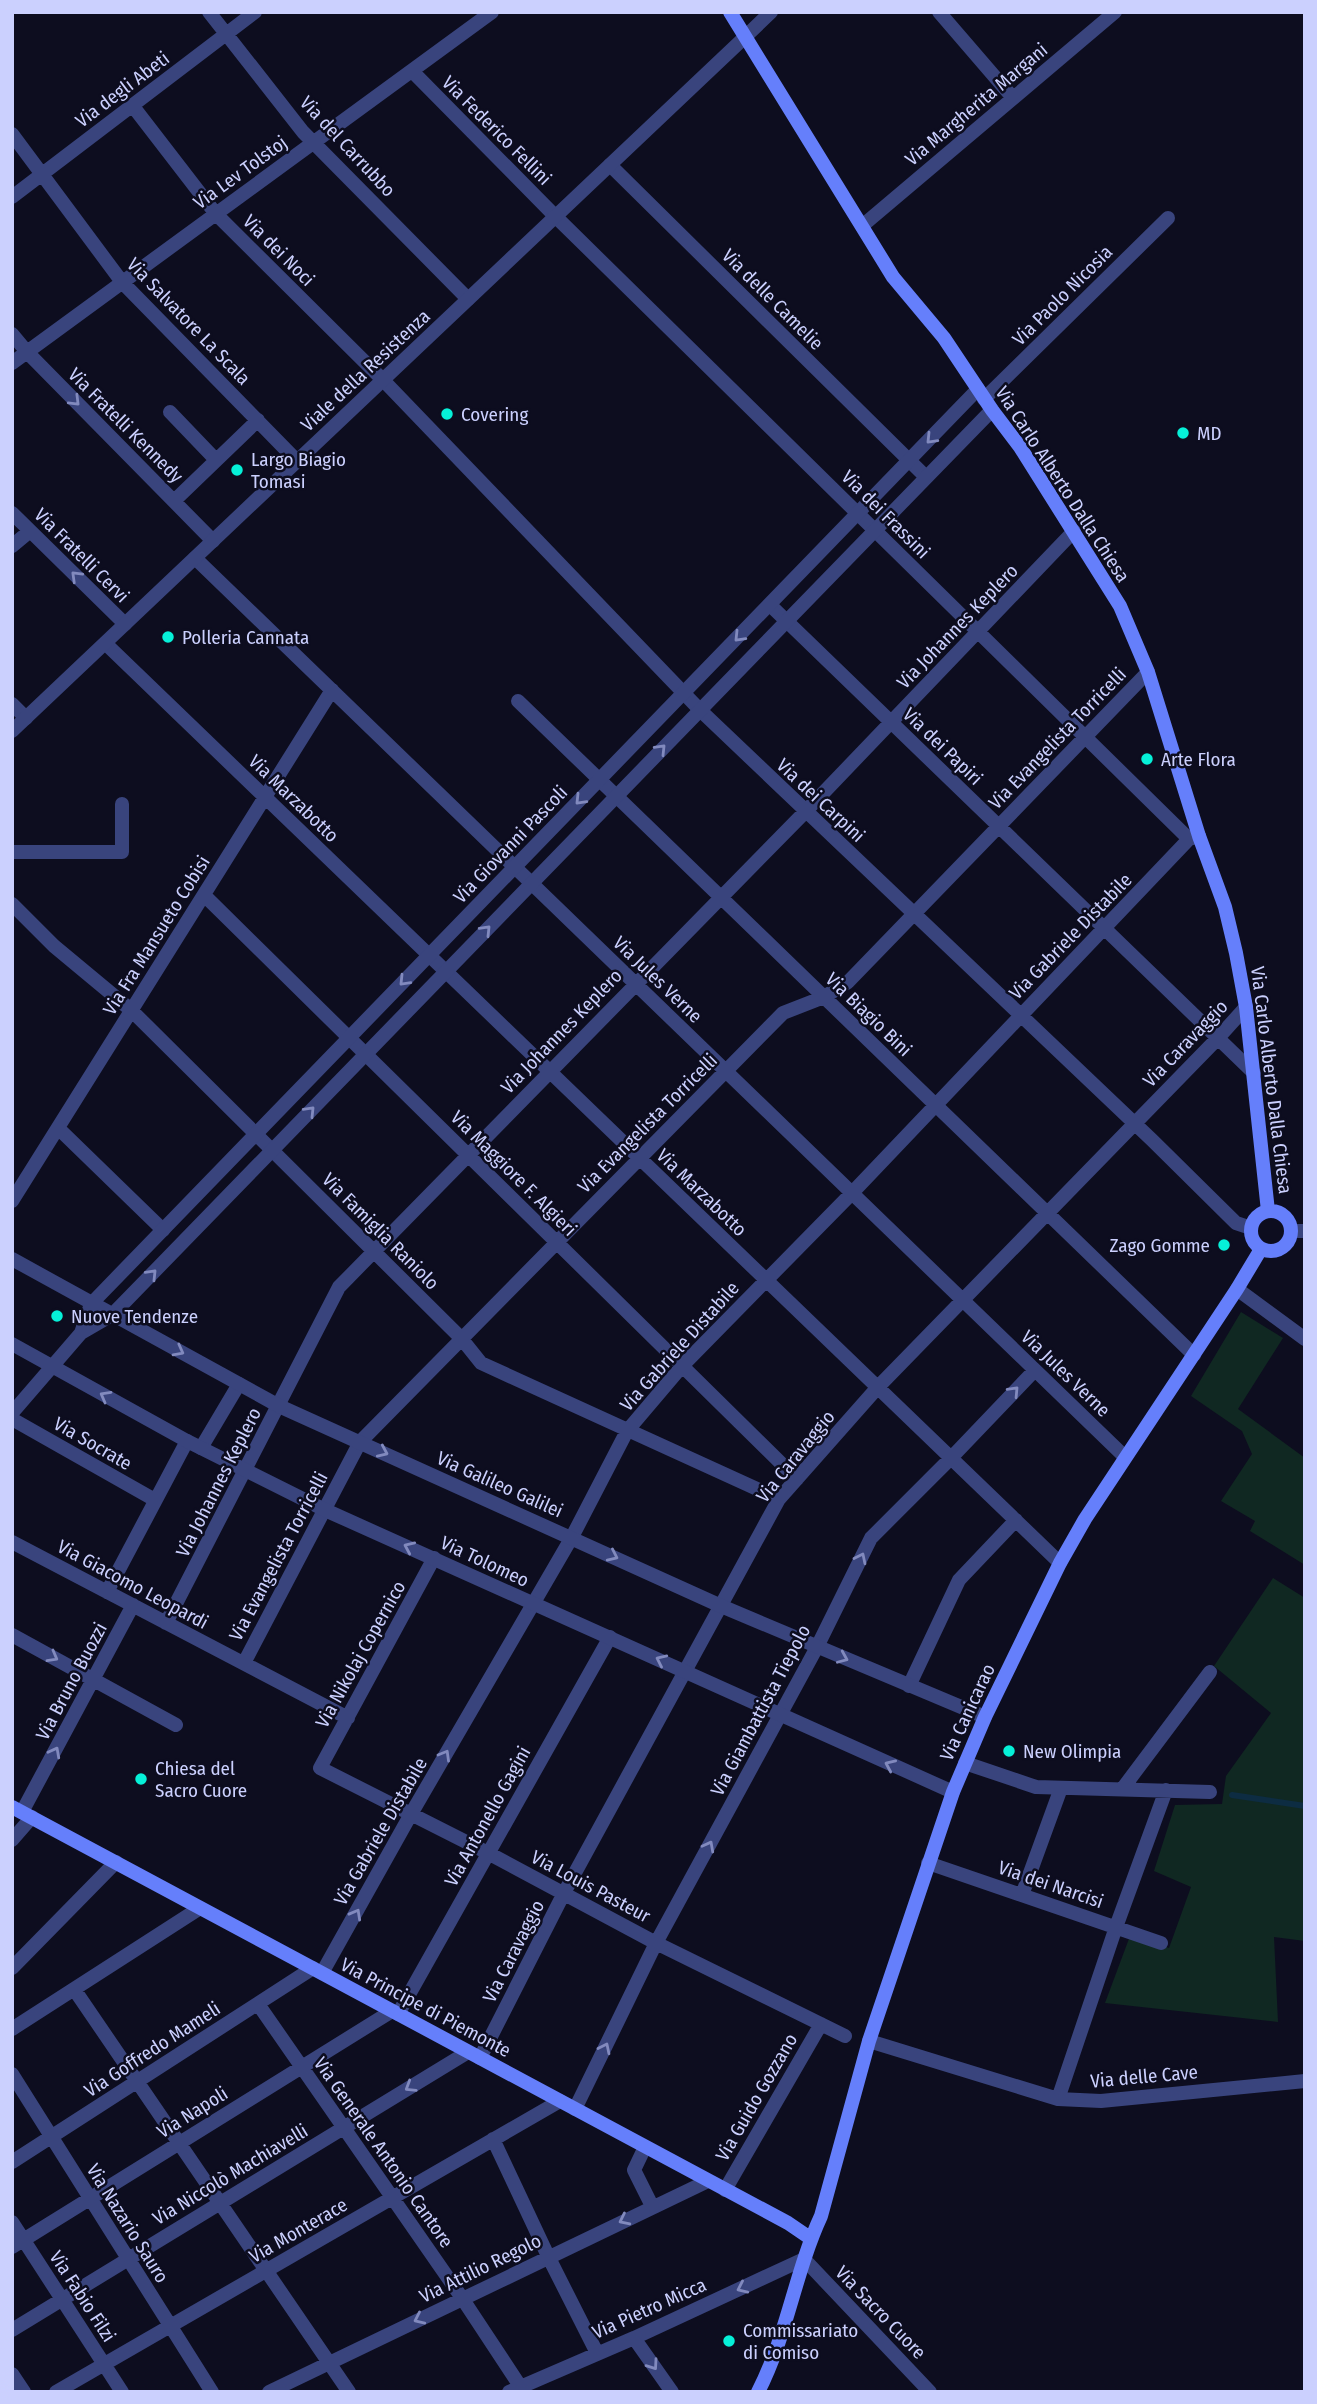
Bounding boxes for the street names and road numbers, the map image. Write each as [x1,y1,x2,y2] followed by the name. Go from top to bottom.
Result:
[900,38,1052,171] street label: Via Margherita Margani
[71,47,174,132] street label: Via degli Abeti
[437,71,556,190] street label: Via Federico Fellini
[295,91,400,202] street label: Via del Carrubbo
[189,131,292,214] street label: Via Lev Tolstoj
[238,210,319,291] street label: Via dei Noci
[1007,240,1117,350] street label: Via Paolo Nicosia
[717,244,828,355] street label: Via delle Camelie
[122,253,255,390] street label: Via Salvatore La Scala
[296,305,435,436] street label: Viale della Resistenza
[63,363,188,488] street label: Via Fratelli Kennedy
[991,382,1135,587] street label: Via Carlo Alberto Dalla Chiesa
[837,465,935,563] street label: Via dei Frassini
[30,503,134,607] street label: Via Fratelli Cervi
[892,559,1023,693] street label: Via Johannes Keplero
[984,663,1131,814] street label: Via Evangelista Torricelli
[898,703,987,790] street label: Via dei Papiri
[244,750,343,847] street label: Via Marzabotto
[772,754,870,847] street label: Via dei Carpini
[448,781,572,908] street label: Via Giovanni Pascoli
[98,851,215,1019] street label: Via Fra Mansueto Cobisi
[1004,868,1137,1004] street label: Via Gabriele Distabile
[608,931,707,1028] street label: Via Jules Verne
[496,964,627,1098] street label: Via Johannes Keplero
[1246,965,1297,1195] street label: Via Carlo Alberto Dalla Chiesa
[821,968,916,1061] street label: Via Biagio Bini
[1138,995,1233,1092] street label: Via Caravaggio
[573,1049,722,1198] street label: Via Evangelista Torricelli
[446,1106,581,1241] street label: Via Maggiore F. Algieri
[652,1144,751,1241] street label: Via Marzabotto
[317,1168,444,1295] street label: Via Famiglia Raniolo
[615,1277,744,1416] street label: Via Gabriele Distabile
[1016,1325,1115,1422] street label: Via Jules Verne
[171,1404,266,1561] street label: Via Johannes Keplero
[751,1406,840,1507] street label: Via Caravaggio
[50,1412,136,1475] street label: Via Socrate
[433,1446,566,1523] street label: Via Galileo Galilei
[224,1468,333,1645] street label: Via Evangelista Torricelli
[437,1531,533,1592] street label: Via Tolomeo
[53,1535,212,1634] street label: Via Giacomo Leopardi
[311,1577,410,1732] street label: Via Nikolaj Copernico
[31,1619,112,1744] street label: Via Bruno Buozzi
[706,1621,815,1800] street label: Via Giambattista Tiepolo
[935,1660,1000,1764] street label: Via Canicarao
[439,1742,535,1890] street label: Via Antonello Gagini
[329,1753,432,1909] street label: Via Gabriele Distabile
[527,1845,655,1928] street label: Via Louis Pasteur
[995,1856,1107,1913] street label: Via dei Narcisi
[478,1896,549,2006] street label: Via Caravaggio
[337,1953,515,2062] street label: Via Principe di Piemonte
[80,1997,225,2102] street label: Via Goffredo Mameli
[711,2029,802,2165] street label: Via Guido Gozzano
[309,2053,458,2252] street label: Via Generale Antonio Cantore
[1089,2060,1199,2093] street label: Via delle Cave
[153,2082,232,2143] street label: Via Napoli
[149,2119,312,2230] street label: Via Niccolò Machiavelli
[82,2159,173,2287] street label: Via Nazario Sauro
[245,2193,351,2268] street label: Via Monterace
[416,2229,545,2308] street label: Via Attilio Regolo
[45,2246,121,2346] street label: Via Fabio Filzi
[831,2261,931,2364] street label: Via Sacro Cuore
[589,2273,710,2344] street label: Via Pietro Micca

